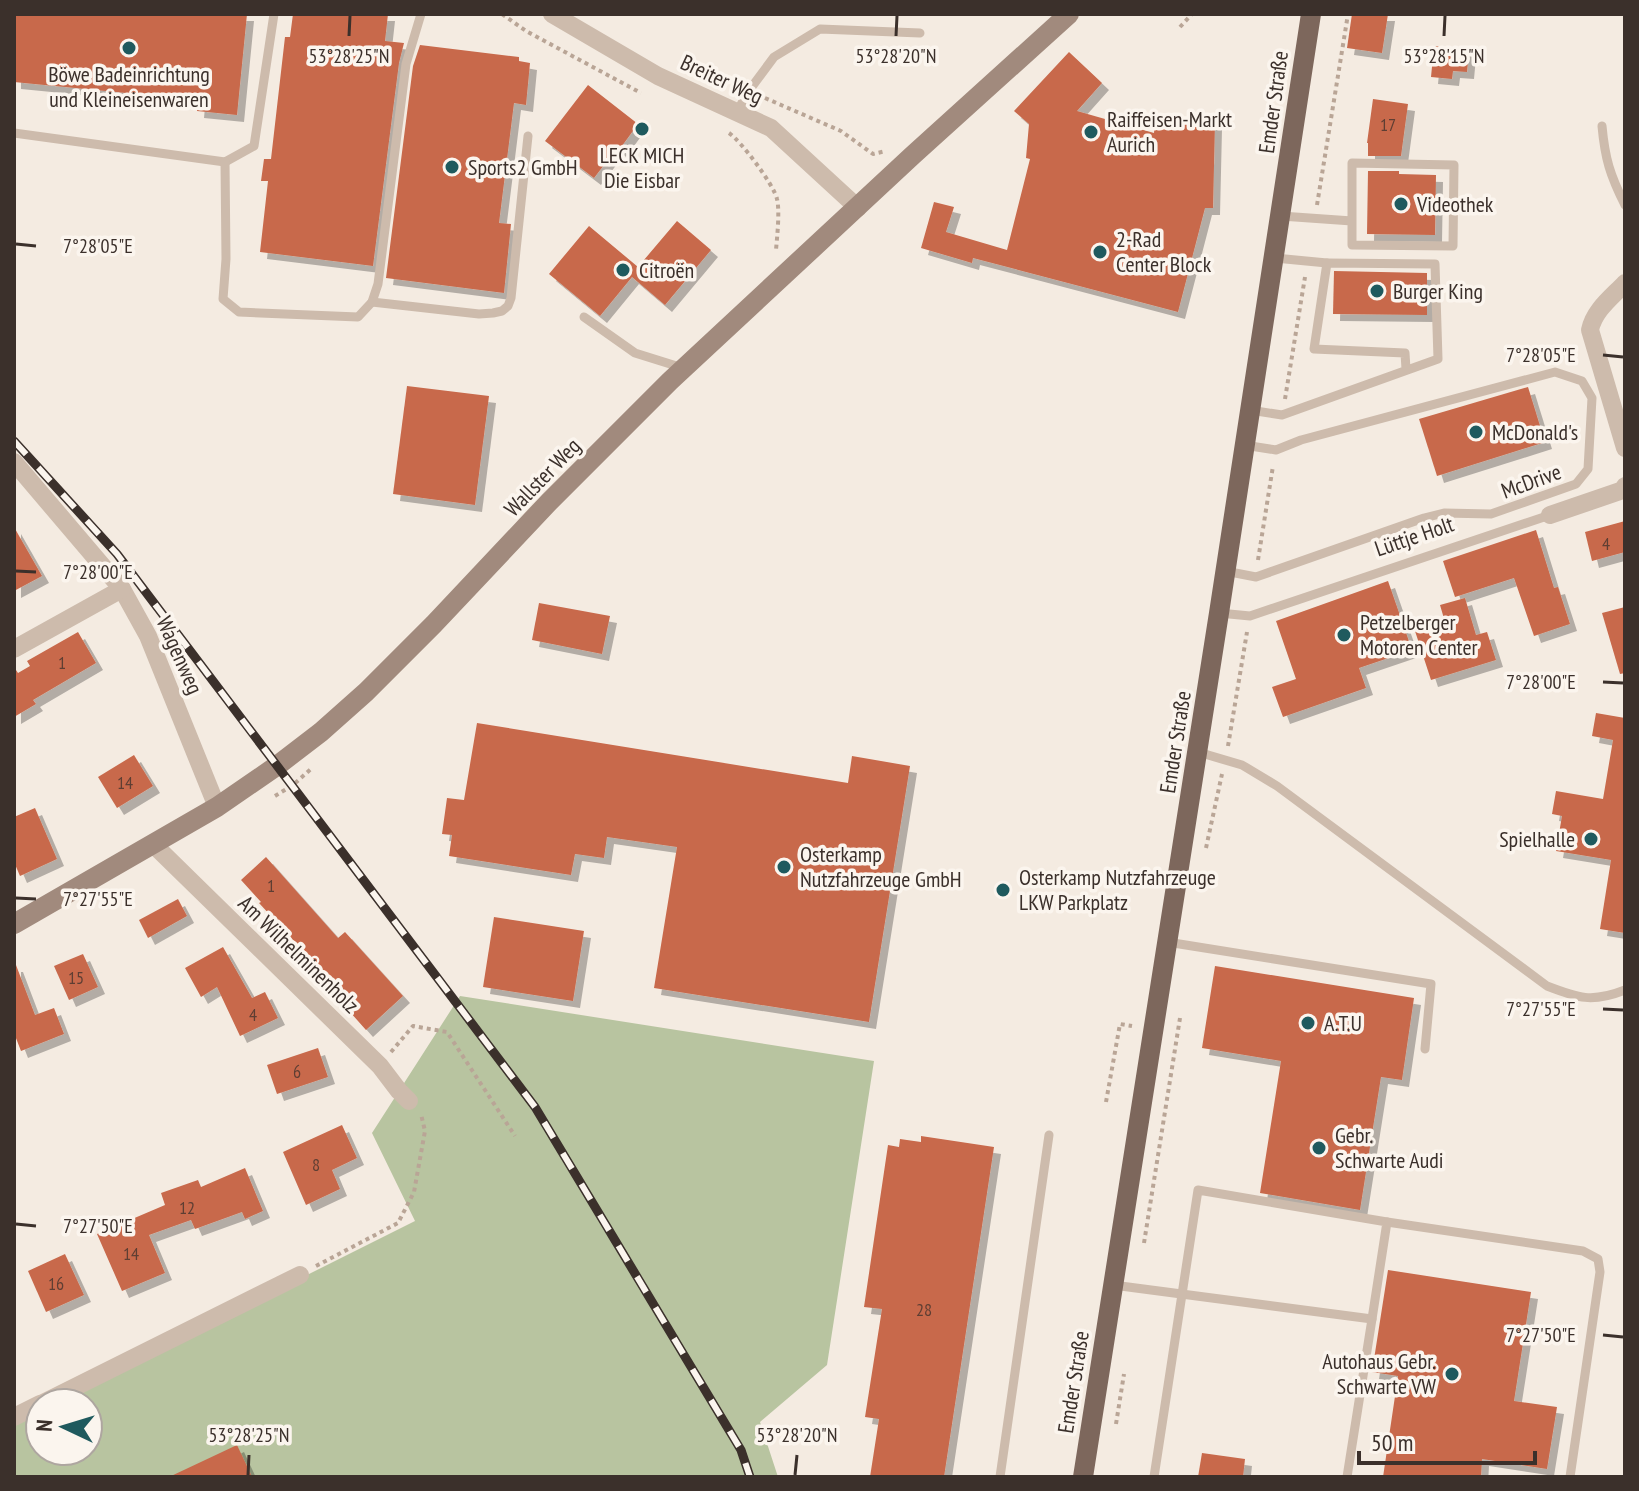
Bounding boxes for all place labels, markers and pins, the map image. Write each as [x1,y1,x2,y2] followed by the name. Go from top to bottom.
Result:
[120,39,138,57] marker: Böwe Badeinrichtung und Kleineisenwaren
[48,60,210,113] place label: Böwe Badeinrichtung und Kleineisenwaren
[1107,105,1232,158] place label: Raiffeisen-Markt Aurich
[633,120,651,138] marker: LECK MICH Die Eisbar
[1082,123,1100,141] marker: Raiffeisen-Markt Aurich
[600,141,684,194] place label: LECK MICH Die Eisbar
[468,153,578,181] place label: Sports2 GmbH
[443,158,461,176] marker: Sports2 GmbH
[1416,190,1494,218] place label: Videothek
[1392,195,1410,213] marker: Videothek
[1116,225,1212,278] place label: 2-Rad Center Block
[1091,243,1109,261] marker: 2-Rad Center Block
[639,256,694,284] place label: Citroën
[614,261,632,279] marker: Citroën
[1393,277,1483,305] place label: Burger King
[1368,282,1386,300] marker: Burger King
[1492,418,1578,446] place label: McDonald's
[1467,423,1485,441] marker: McDonald's
[1360,608,1478,661] place label: Petzelberger Motoren Center
[1335,626,1353,644] marker: Petzelberger Motoren Center
[1499,825,1575,853] place label: Spielhalle
[1582,830,1600,848] marker: Spielhalle
[800,840,962,893] place label: Osterkamp Nutzfahrzeuge GmbH
[775,858,793,876] marker: Osterkamp Nutzfahrzeuge GmbH
[1019,863,1216,916] place label: Osterkamp Nutzfahrzeuge LKW Parkplatz
[994,881,1012,899] marker: Osterkamp Nutzfahrzeuge LKW Parkplatz
[1324,1009,1362,1037] place label: A.T.U
[1299,1014,1317,1032] marker: A.T.U
[1335,1121,1444,1174] place label: Gebr. Schwarte Audi
[1310,1139,1328,1157] marker: Gebr. Schwarte Audi
[1322,1347,1436,1400] place label: Autohaus Gebr. Schwarte VW
[1443,1365,1461,1383] marker: Autohaus Gebr. Schwarte VW

